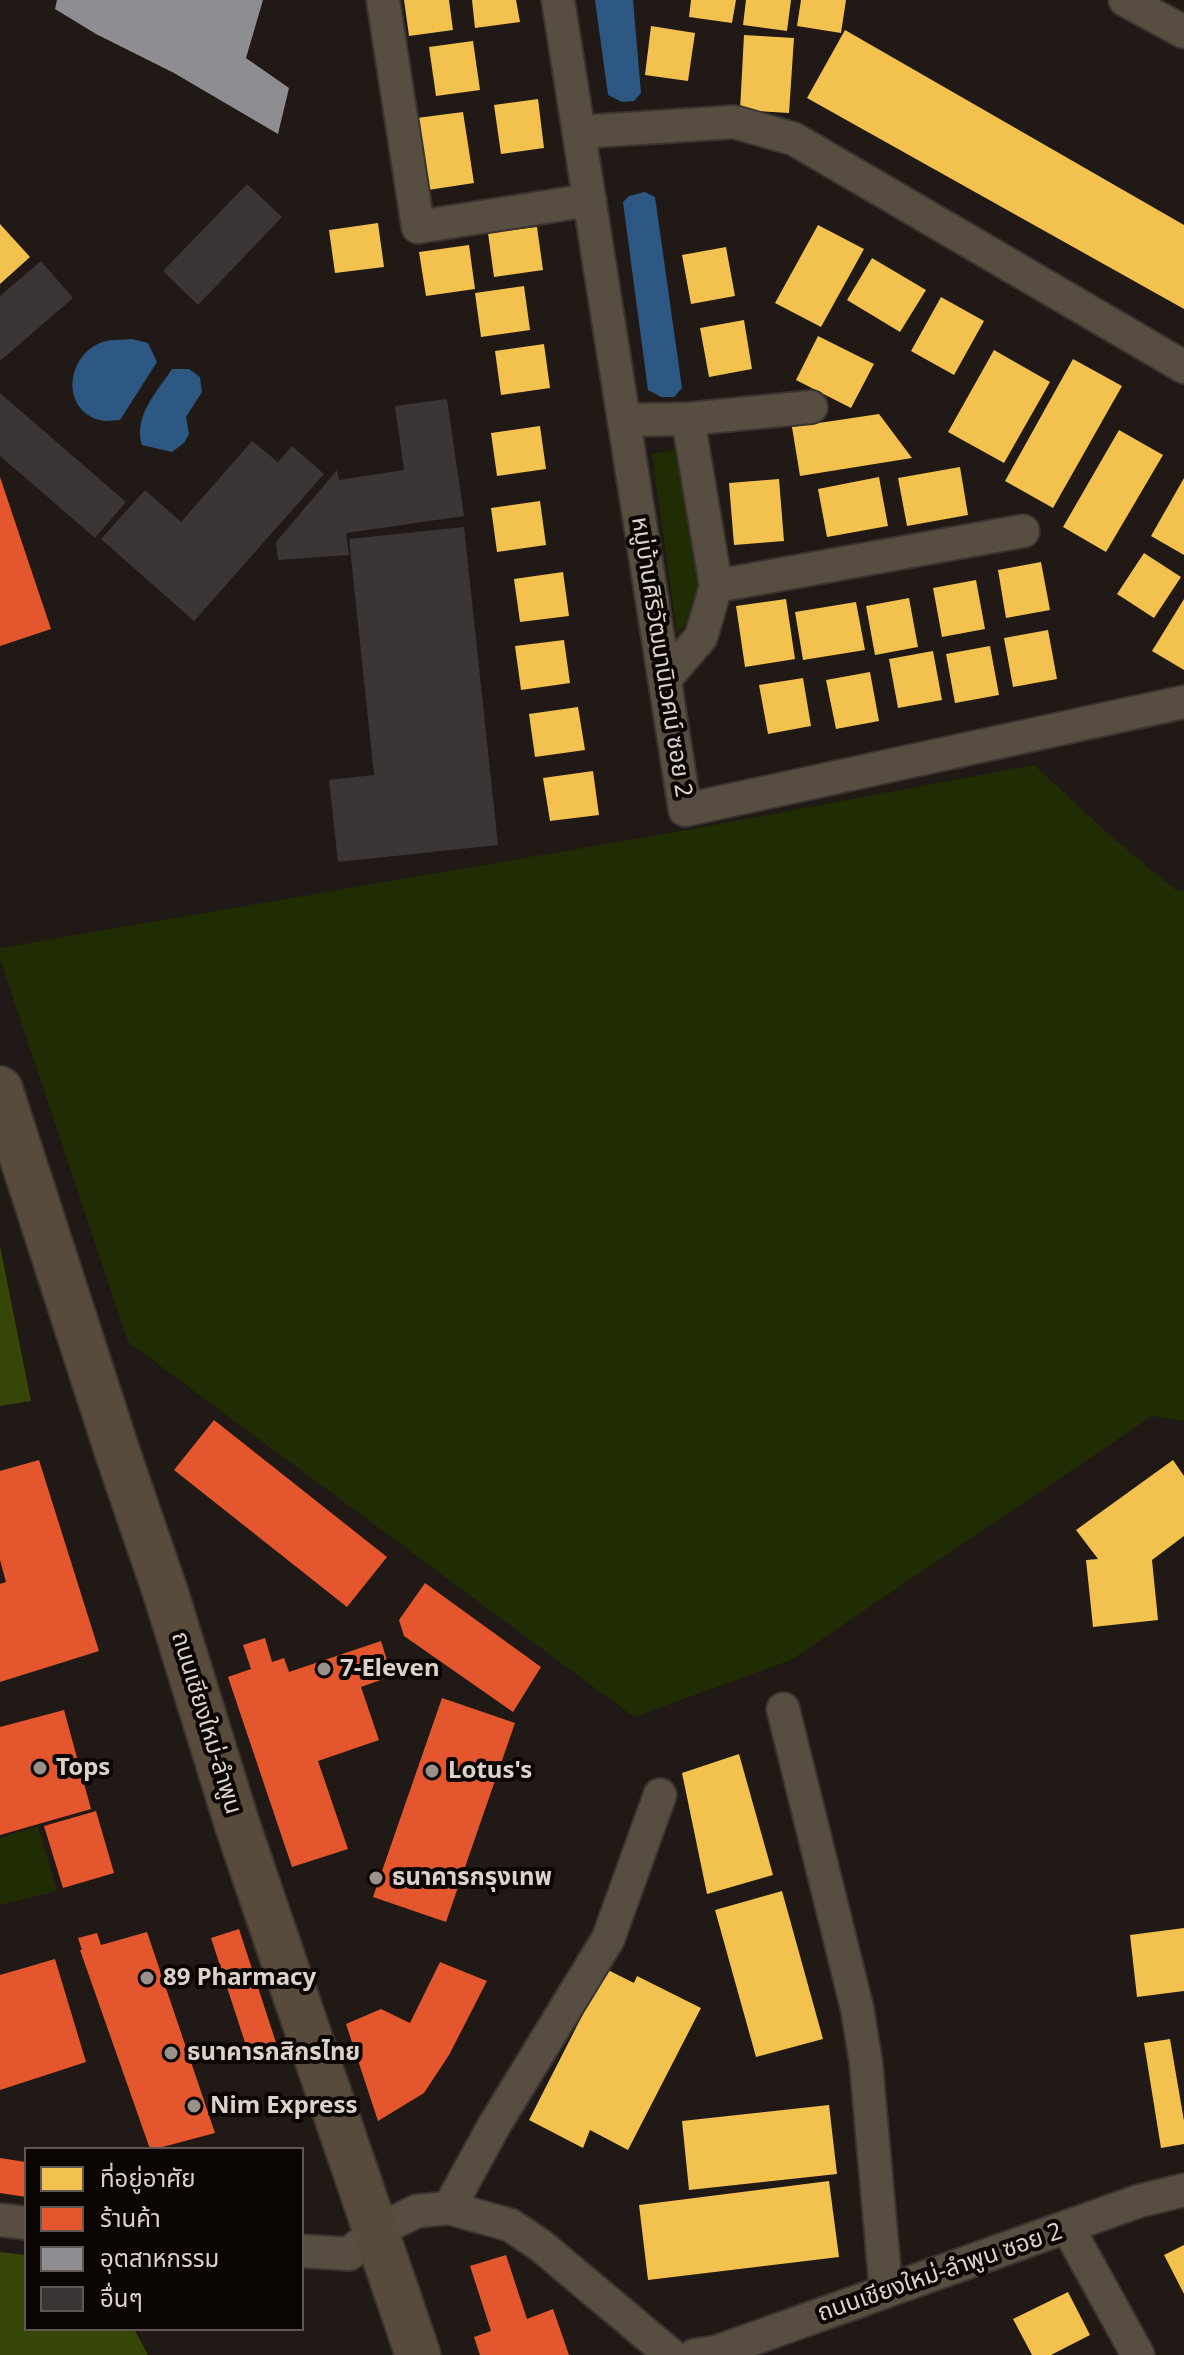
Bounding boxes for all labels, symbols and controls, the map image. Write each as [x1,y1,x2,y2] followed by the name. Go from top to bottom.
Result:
[625,515,697,799] street label: หมู่บ้านศิริวัฒนานิเวศน์ ซอย 2
[165,1628,247,1818] street label: ถนนเชียงใหม่-ลำพูน
[340,1655,439,1683] place label: 7-Eleven
[315,1660,333,1678] marker: 7-Eleven
[56,1754,110,1782] place label: Tops
[448,1757,532,1785] place label: Lotus's
[31,1759,49,1777] marker: Tops
[423,1762,441,1780] marker: Lotus's
[392,1864,552,1892] place label: ธนาคารกรุงเทพ
[367,1869,385,1887] marker: ธนาคารกรุงเทพ
[163,1964,316,1992] place label: 89 Pharmacy
[138,1969,156,1987] marker: 89 Pharmacy
[187,2039,360,2067] place label: ธนาคารกสิกรไทย
[162,2044,180,2062] marker: ธนาคารกสิกรไทย
[210,2092,357,2120] place label: Nim Express
[185,2097,203,2115] marker: Nim Express
[24,2147,304,2331] legend
[100,2161,196,2194] text: ที่อยู่อาศัย
[100,2201,161,2234] text: ร้านค้า
[814,2218,1066,2328] street label: ถนนเชียงใหม่-ลำพูน ซอย 2
[100,2241,219,2274] text: อุตสาหกรรม
[100,2281,143,2314] text: อื่นๆ

